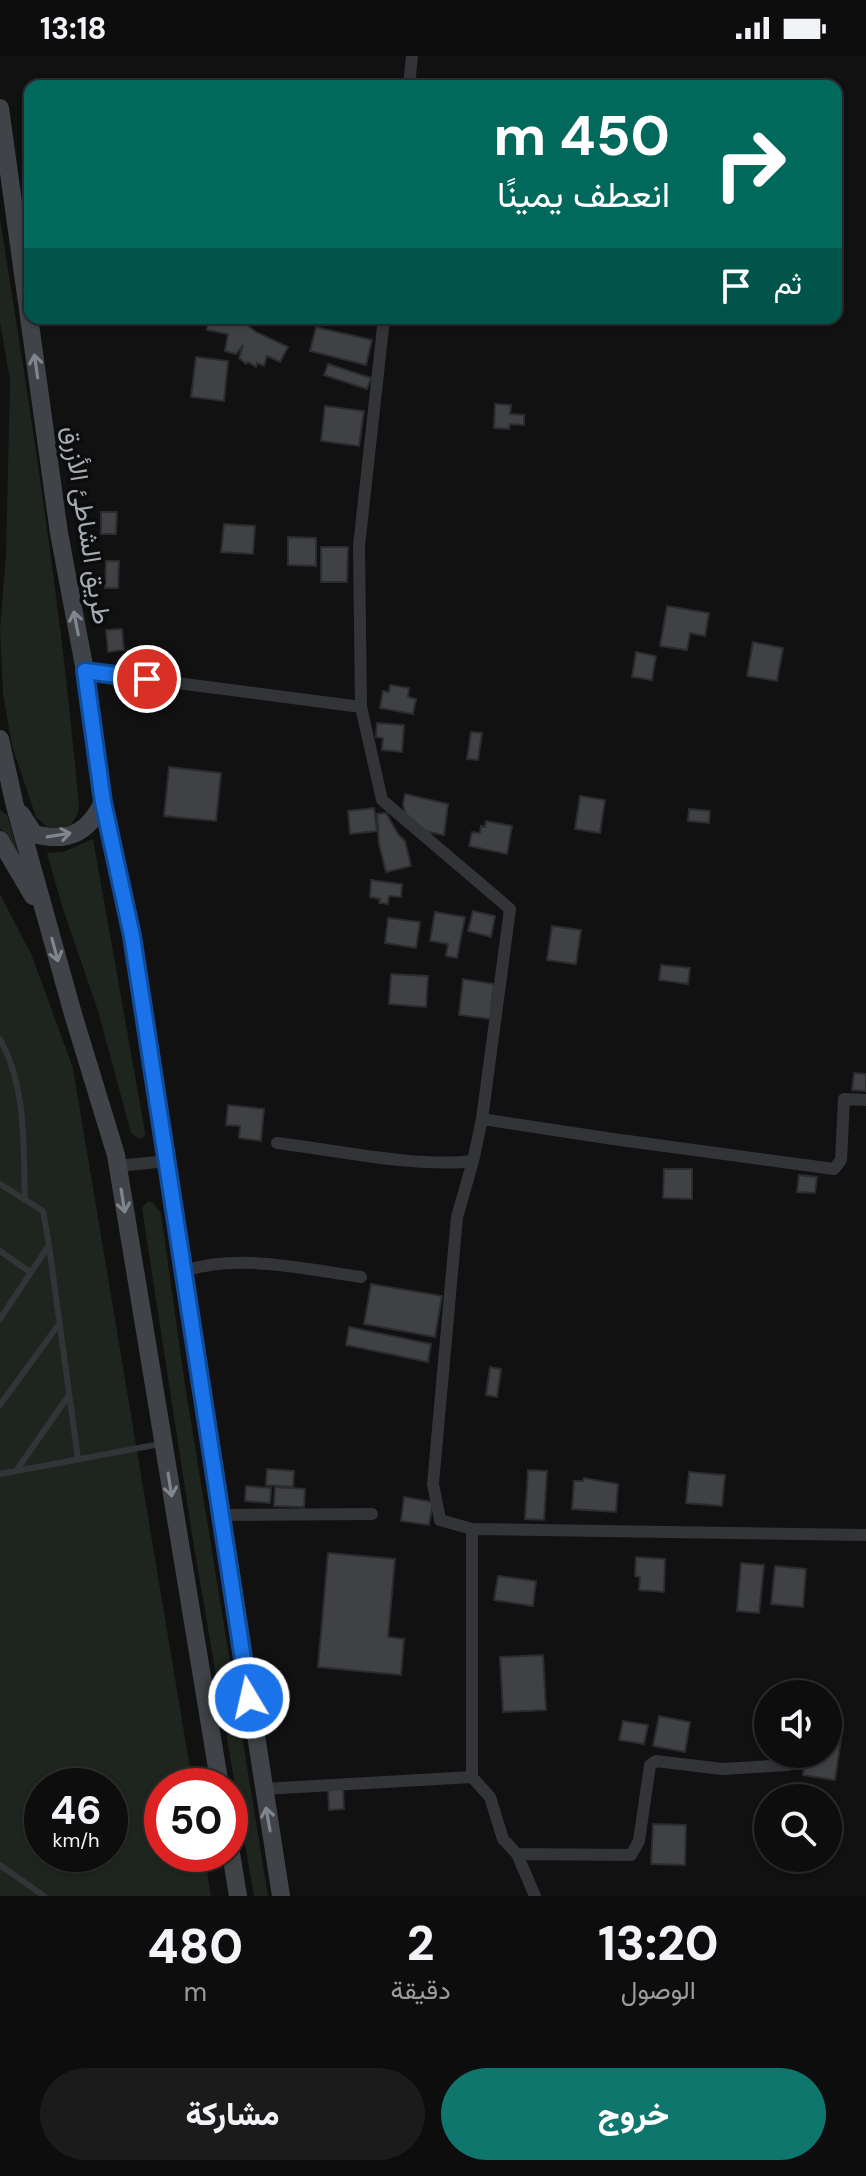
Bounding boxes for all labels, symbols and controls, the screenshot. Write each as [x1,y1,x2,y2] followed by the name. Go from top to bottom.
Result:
[40,9,107,48] text: 13:18
[493,99,670,172] text: 450 m
[698,112,802,216] icon: right
[497,171,670,218] text: انعطف يمينًا
[714,264,758,308] icon: arrive
[774,264,802,303] text: ثم
[28,354,43,379] one-way arrow
[55,423,119,627] street label: طريق الشاطئ الأزرق
[68,610,83,636] one-way arrow
[113,645,181,713] pin
[125,657,169,701] icon: arrive
[46,827,71,842] one-way arrow
[48,937,63,963] one-way arrow
[117,1188,132,1213] one-way arrow
[164,1472,179,1497] one-way arrow
[207,1656,291,1740] position arrow
[754,1680,842,1872] map controls
[754,1680,842,1768] button: sound
[144,1768,248,1872] speed limit sign: 50
[50,1784,102,1836] text: 46
[754,1784,842,1872] button: search
[260,1807,275,1832] one-way arrow
[52,1827,100,1853] text: km/h
[407,1912,434,1975] text: 2
[598,1912,719,1975] text: 13:20
[147,1915,243,1978] text: 480
[391,1973,451,2007] text: دقيقة
[621,1973,696,2007] text: الوصول
[184,1975,207,2009] text: m
[40,2068,425,2160] button: مشاركة
[441,2068,826,2160] button: خروج

